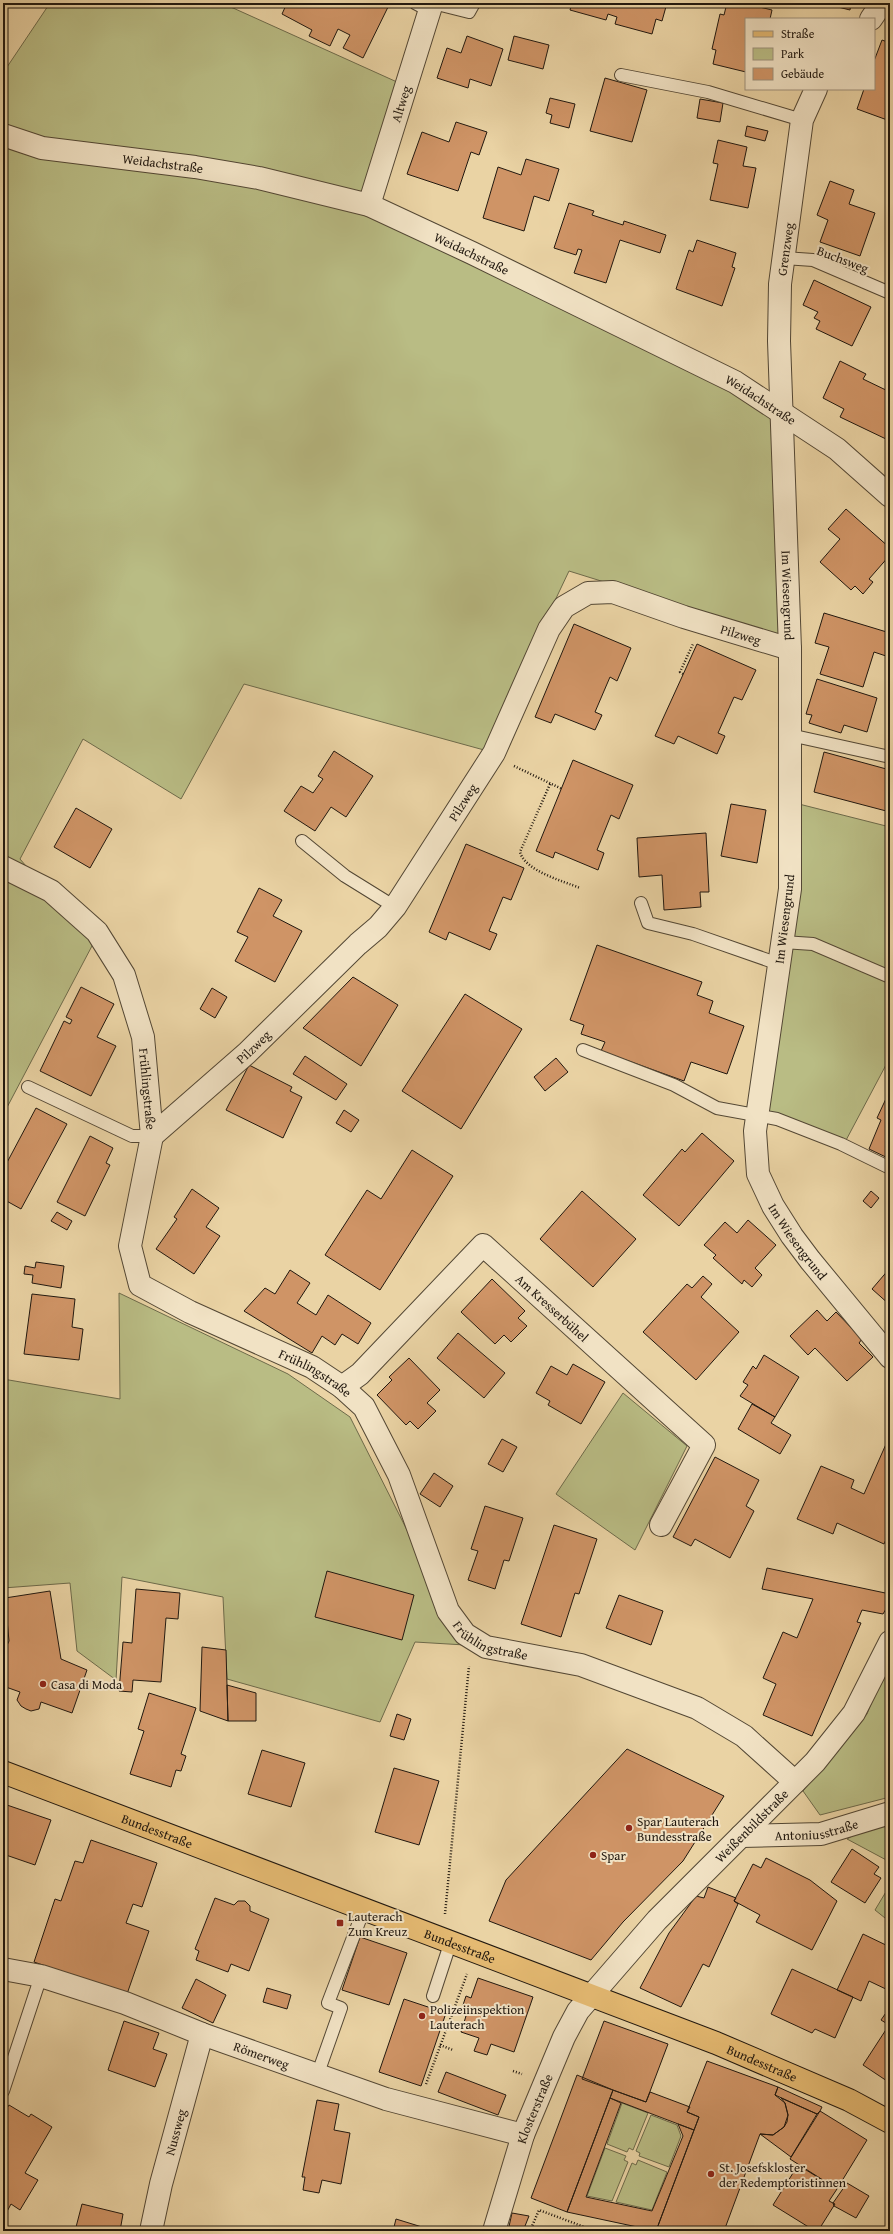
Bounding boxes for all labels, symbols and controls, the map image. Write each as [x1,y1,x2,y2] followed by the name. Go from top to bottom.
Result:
[745,18,875,90] legend
[781,25,815,42] text: Straße
[781,45,805,62] text: Park
[781,65,824,82] text: Gebäude
[386,83,416,125] street label: Altweg
[121,149,205,178] street label: Weidachstraße
[772,221,799,277] street label: Grenzweg
[431,228,512,280] street label: Weidachstraße
[814,241,872,278] street label: Buchsweg
[722,370,800,430] street label: Weidachstraße
[776,550,799,641] street label: Im Wiesengrund
[718,620,764,650] street label: Pilzweg
[444,779,482,825] street label: Pilzweg
[770,873,799,965] street label: Im Wiesengrund
[232,1025,276,1068] street label: Pilzweg
[134,1047,160,1131] street label: Frühlingstraße
[764,1200,832,1284] street label: Im Wiesengrund
[511,1270,593,1347] street label: Am Kresserbühel
[276,1344,356,1402] street label: Frühlingstraße
[448,1617,529,1665] street label: Frühlingstraße
[51,1675,123,1694] place label: Casa di Moda
[38,1679,48,1689] marker: Casa di Moda
[711,1785,793,1867] street label: Weißenbildstraße
[119,1809,195,1853] street label: Bundesstraße
[637,1812,720,1846] place label: Spar Lauterach Bundesstraße
[775,1814,860,1845] street label: Antoniusstraße
[624,1823,634,1833] marker: Spar Lauterach Bundesstraße
[601,1846,627,1865] place label: Spar
[588,1850,598,1860] marker: Spar
[348,1907,407,1941] place label: Lauterach Zum Kreuz
[335,1918,345,1928] marker: Lauterach Zum Kreuz
[422,1924,498,1968] street label: Bundesstraße
[430,2000,525,2034] place label: Polizeiinspektion Lauterach
[417,2011,427,2021] marker: Polizeiinspektion Lauterach
[231,2037,292,2074] street label: Römerweg
[724,2040,800,2087] street label: Bundesstraße
[512,2071,558,2146] street label: Klosterstraße
[160,2106,191,2157] street label: Nussweg
[719,2158,847,2192] place label: St. Josefskloster der Redemptoristinnen
[706,2169,716,2179] marker: St. Josefskloster der Redemptoristinnen

